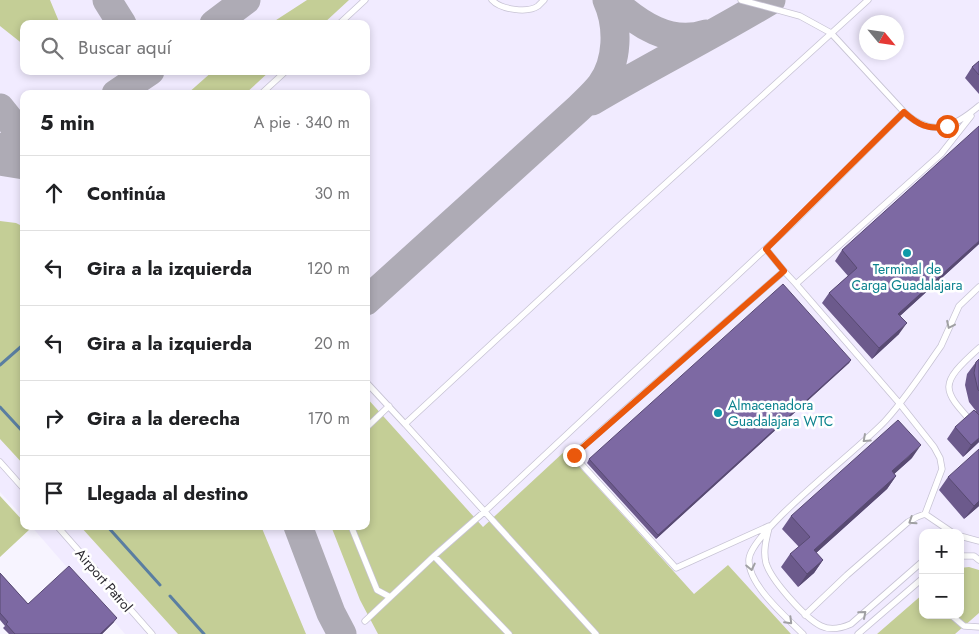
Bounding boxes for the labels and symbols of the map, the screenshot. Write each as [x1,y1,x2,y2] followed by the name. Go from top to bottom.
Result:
[859,15,904,60] north arrow
[936,115,959,138] route start
[901,247,913,259] marker: Terminal de Carga Guadalajara
[851,259,963,295] place label: Terminal de Carga Guadalajara
[946,320,957,329] one-way arrow
[728,395,833,431] place label: Almacenadora Guadalajara WTC
[712,407,724,419] marker: Almacenadora Guadalajara WTC
[863,433,872,442] one-way arrow
[563,444,586,467] route end
[908,514,917,524] one-way arrow
[71,544,137,616] street label: Airport Patrol
[745,563,756,572] one-way arrow
[857,611,866,620] one-way arrow
[783,615,792,624] one-way arrow

